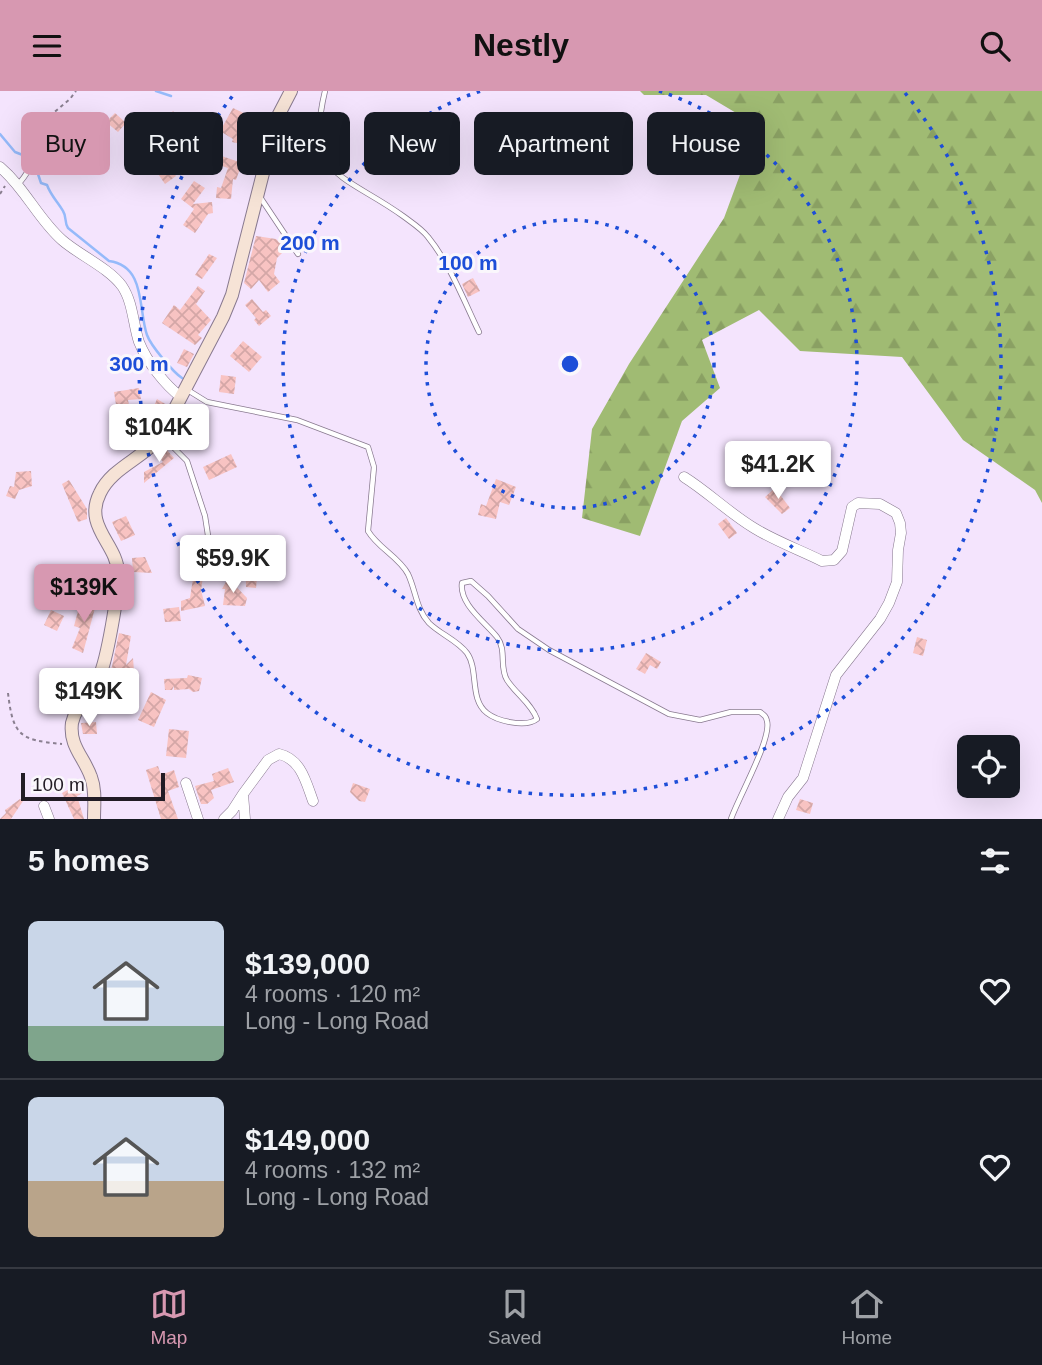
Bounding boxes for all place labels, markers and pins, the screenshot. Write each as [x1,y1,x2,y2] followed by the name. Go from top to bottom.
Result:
[558,352,582,376] centre of rings
[110,405,208,464] pin: $104K
[721,441,835,501] pin: $41.2K
[176,535,290,595] pin: $59.9K
[35,565,133,624] pin: $139K
[40,669,138,728] pin: $149K

